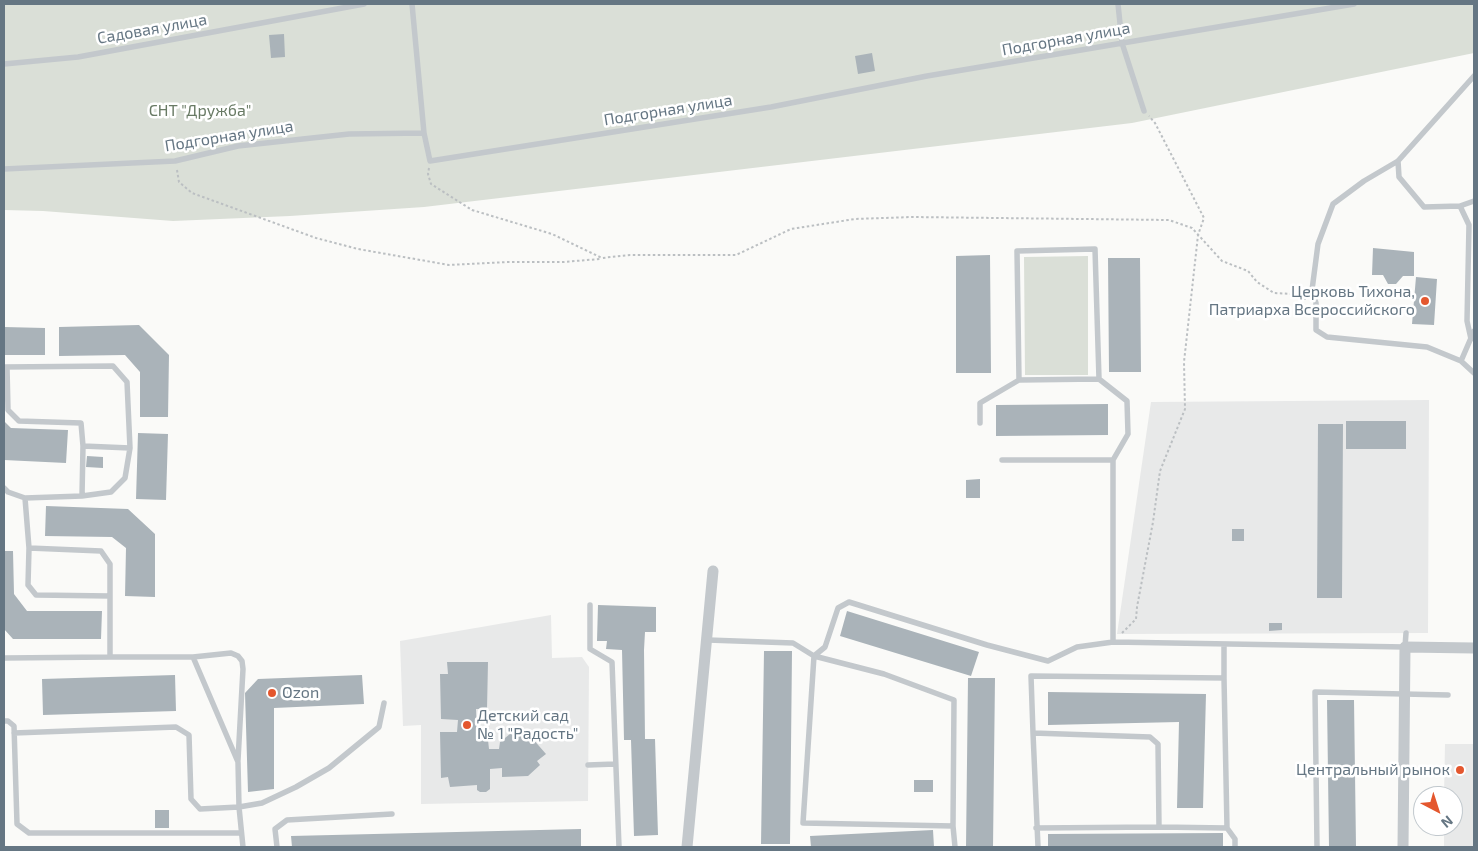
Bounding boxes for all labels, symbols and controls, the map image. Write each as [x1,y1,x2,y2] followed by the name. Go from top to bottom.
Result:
[96,10,208,48] street label: Садовая улица
[1000,18,1132,60] street label: Подгорная улица
[602,90,734,130] street label: Подгорная улица
[149,101,251,121] park label: СНТ "Дружба"
[163,116,295,156] street label: Подгорная улица
[1209,282,1415,320] place label: Церковь Тихона, Патриарха Всероссийского
[1419,295,1431,307] marker: Церковь Тихона, Патриарха Всероссийского
[282,683,319,703] place label: Ozon
[266,687,278,699] marker: Ozon
[477,706,578,744] place label: Детский сад № 1 "Радость"
[461,719,473,731] marker: Детский сад № 1 "Радость"
[1296,760,1450,780] place label: Центральный рынок
[1454,764,1466,776] marker: Центральный рынок
[1413,786,1463,836] north arrow
[1438,812,1457,832] text: N

